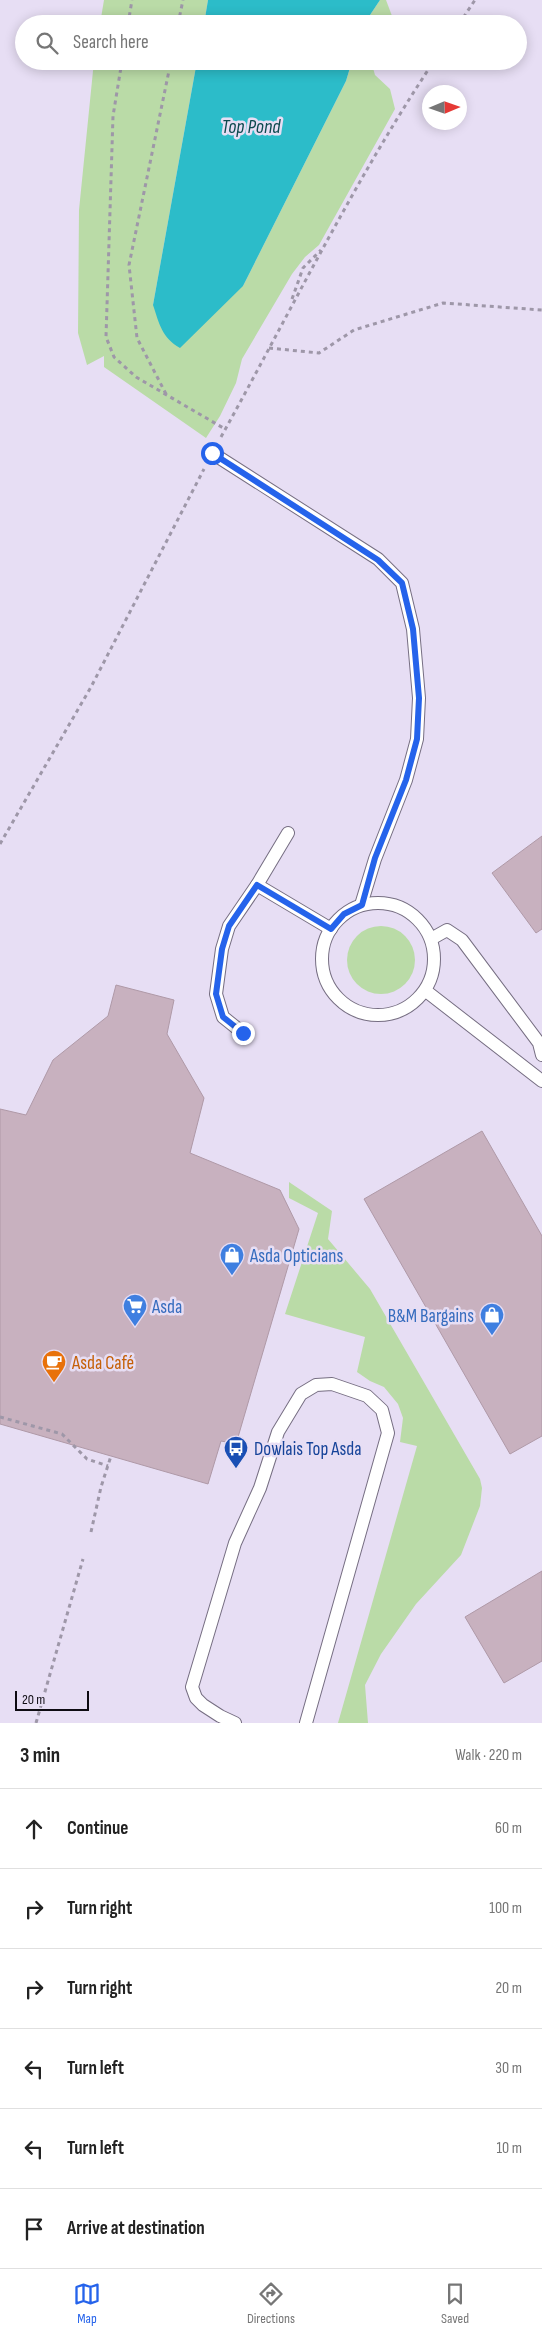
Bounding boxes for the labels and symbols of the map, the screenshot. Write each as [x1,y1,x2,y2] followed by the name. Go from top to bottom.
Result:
[422,85,467,130] north arrow
[222,115,281,139] water label: Top Pond
[201,442,224,465] route start
[232,1022,255,1045] route end
[219,1242,245,1276] shop icon: Asda Opticians
[249,1245,343,1268] place label: Asda Opticians
[122,1293,148,1327] supermarket icon: Asda
[151,1296,182,1319] place label: Asda
[479,1302,505,1336] shop icon: B&M Bargains
[388,1305,474,1328] place label: B&M Bargains
[41,1349,67,1383] cafe icon: Asda Café
[71,1352,134,1375] place label: Asda Café
[223,1435,249,1469] bus stop icon: Dowlais Top Asda
[254,1438,362,1461] place label: Dowlais Top Asda
[15,1688,89,1711] scale bar

